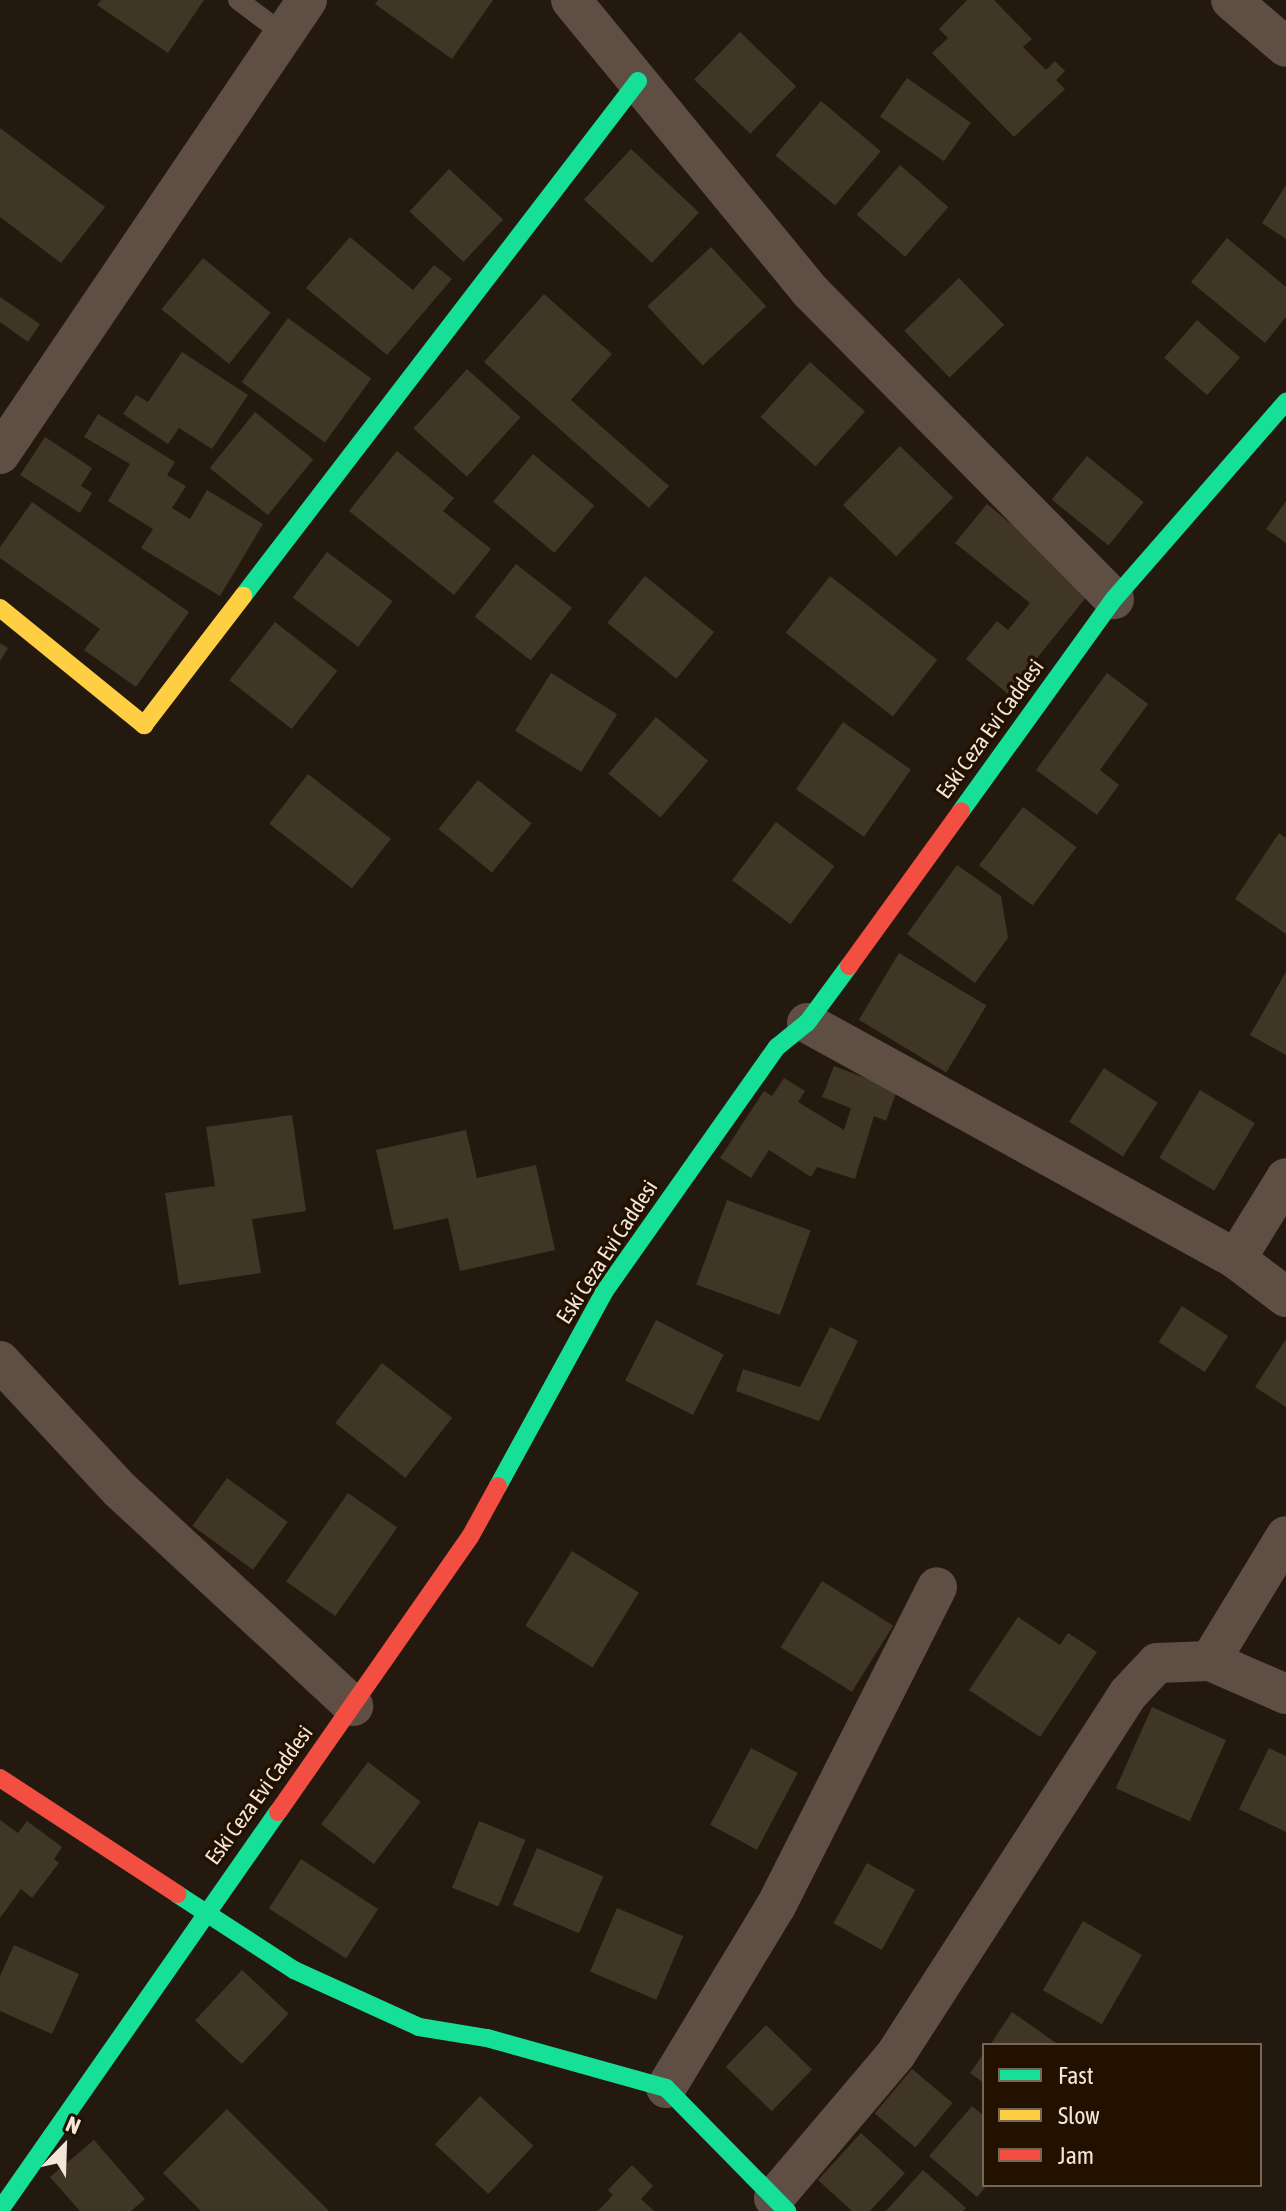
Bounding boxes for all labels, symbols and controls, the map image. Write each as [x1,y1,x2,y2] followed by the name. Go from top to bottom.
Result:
[931,654,1049,804] street label: Eski Ceza Evi Caddesi
[551,1175,663,1329] street label: Eski Ceza Evi Caddesi
[200,1720,318,1870] street label: Eski Ceza Evi Caddesi
[982,2043,1262,2187] legend
[1058,2062,1094,2089] text: Fast
[1058,2102,1100,2129] text: Slow
[24,2107,104,2187] north arrow
[62,2110,84,2139] text: N
[1058,2142,1094,2169] text: Jam

